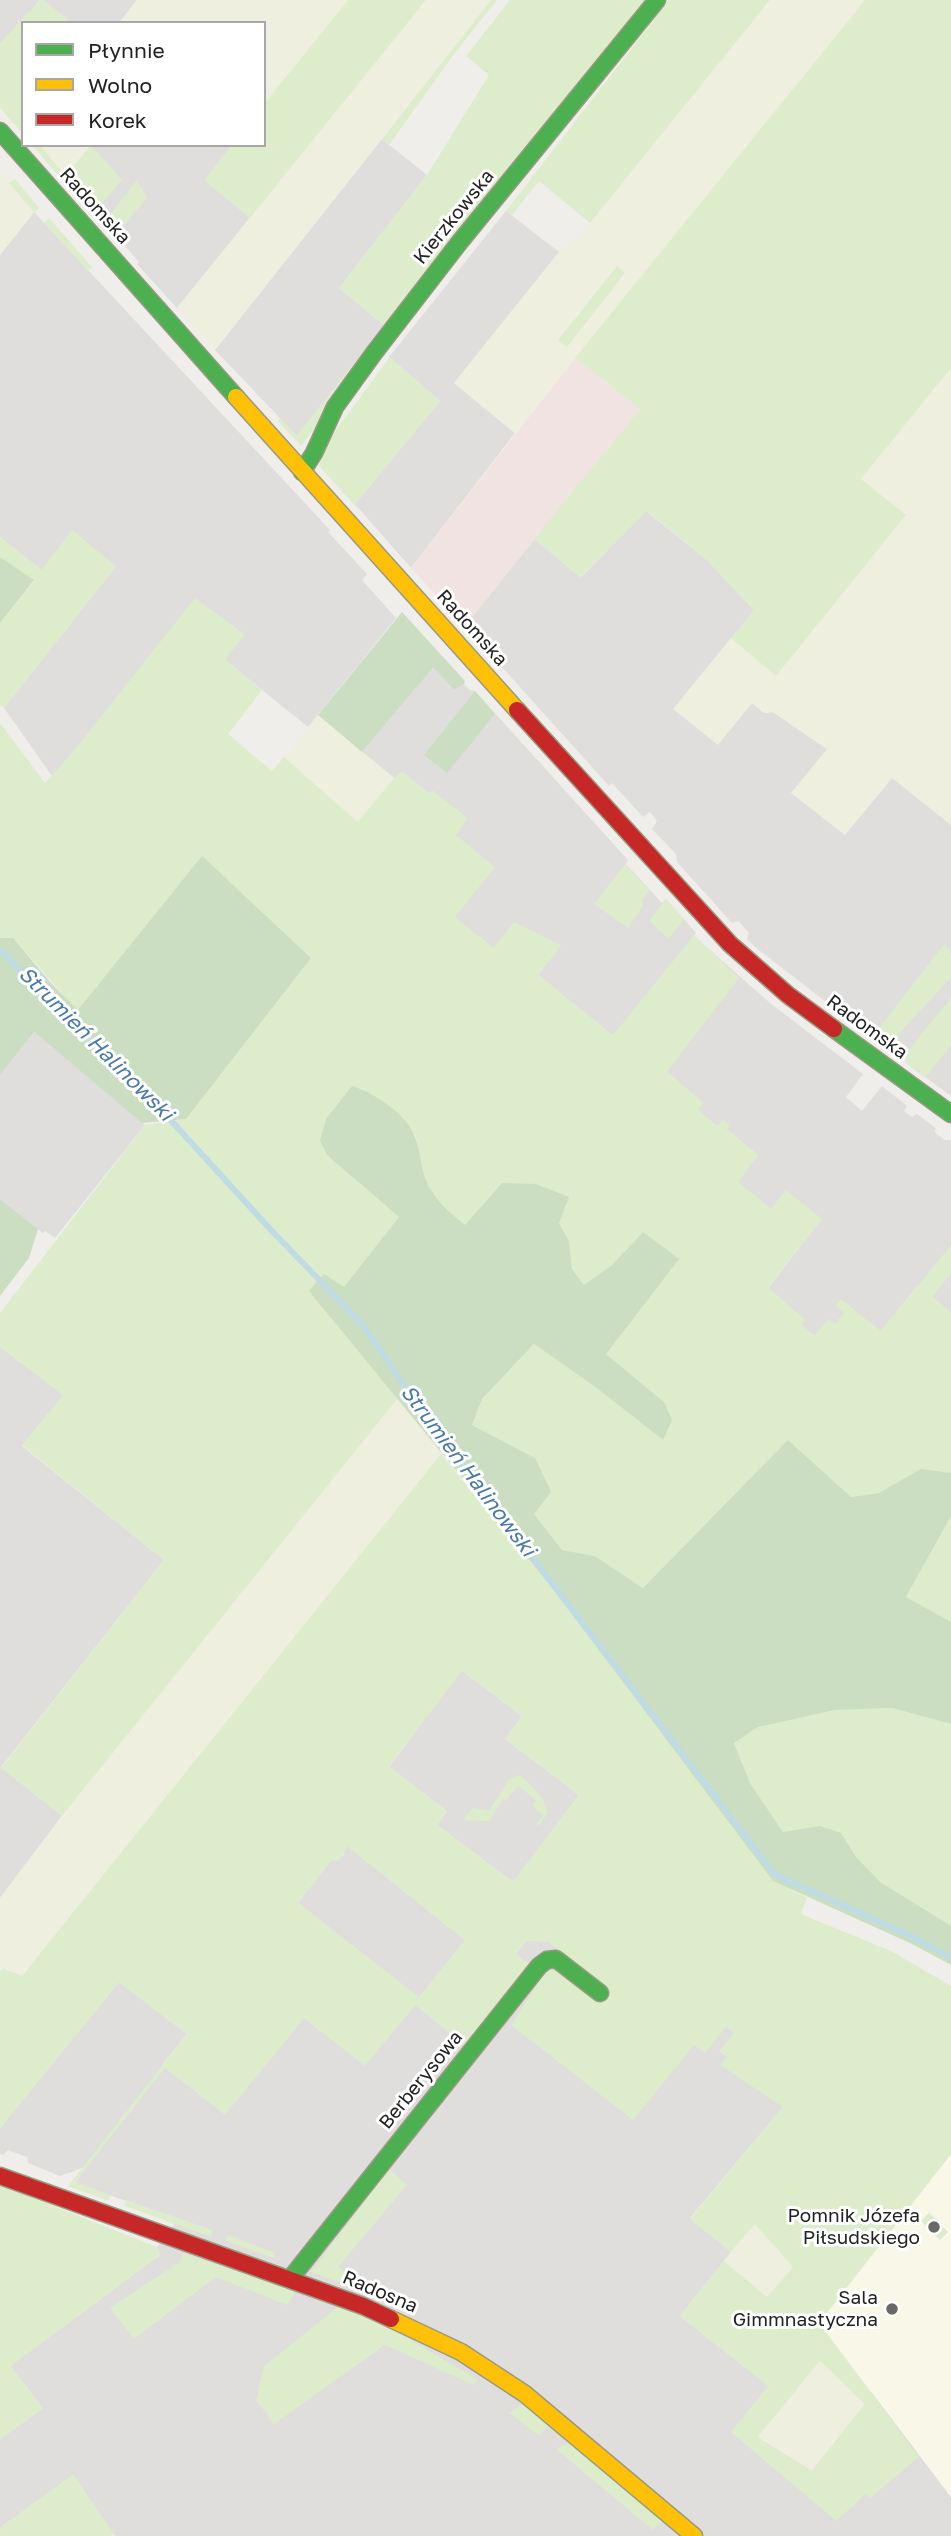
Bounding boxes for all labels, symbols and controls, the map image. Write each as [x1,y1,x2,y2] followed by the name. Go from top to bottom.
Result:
[21,21,266,147] legend
[88,37,165,63] text: Płynnie
[88,72,152,98] text: Wolno
[88,107,147,133] text: Korek
[55,163,135,249] street label: Radomska
[409,165,499,269] street label: Kierzkowska
[432,585,512,671] street label: Radomska
[14,962,178,1126] water label: Strumień Halinowski
[822,990,912,1064] street label: Radomska
[395,1380,541,1562] water label: Strumień Halinowski
[375,2026,467,2134] street label: Berberysowa
[788,2205,920,2249] place label: Pomnik Józefa Piłsudskiego
[926,2219,942,2235] marker: Pomnik Józefa Piłsudskiego
[339,2266,421,2318] street label: Radosna
[733,2287,878,2331] place label: Sala Gimmnastyczna
[884,2301,900,2317] marker: Sala Gimmnastyczna

